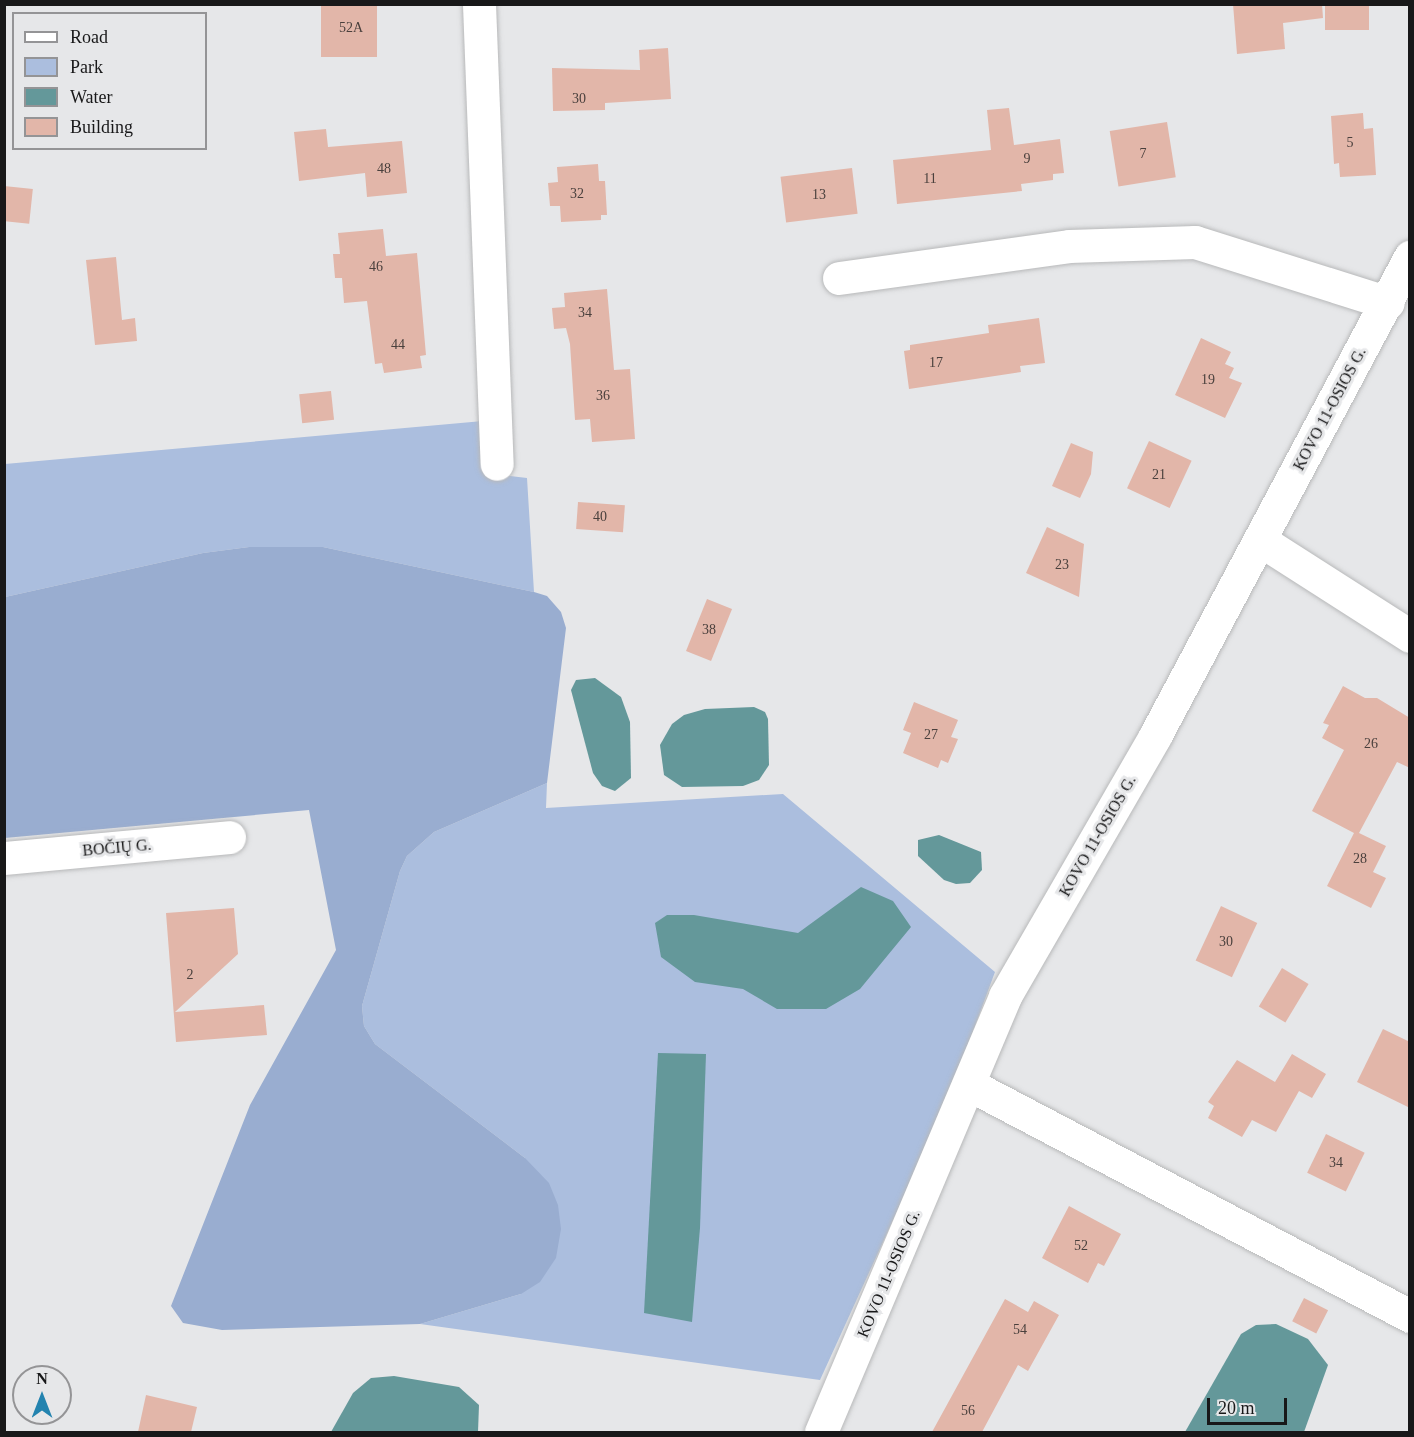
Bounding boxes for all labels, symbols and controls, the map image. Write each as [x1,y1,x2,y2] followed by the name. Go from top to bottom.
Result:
[12,12,207,150] legend
[339,20,363,36] house number: 52A
[70,27,108,47] text: Road
[70,57,103,77] text: Park
[70,87,113,107] text: Water
[572,91,586,107] house number: 30
[70,117,133,137] text: Building
[1346,135,1354,151] house number: 5
[1140,146,1146,162] house number: 7
[1023,151,1030,167] house number: 9
[377,161,391,177] house number: 48
[923,171,937,187] house number: 11
[570,186,584,202] house number: 32
[812,187,826,203] house number: 13
[369,259,383,275] house number: 46
[578,305,592,321] house number: 34
[391,337,405,353] house number: 44
[1289,344,1371,474] street label: KOVO 11-OSIOS G.
[929,355,943,371] house number: 17
[1201,372,1215,388] house number: 19
[596,388,610,404] house number: 36
[1152,467,1166,483] house number: 21
[593,509,607,525] house number: 40
[1055,557,1069,573] house number: 23
[702,622,716,638] house number: 38
[924,727,938,743] house number: 27
[1364,736,1378,752] house number: 26
[1056,772,1140,900] street label: KOVO 11-OSIOS G.
[82,835,152,861] street label: BOČIŲ G.
[1353,851,1367,867] house number: 28
[1219,934,1233,950] house number: 30
[186,967,194,983] house number: 2
[1329,1155,1343,1171] house number: 34
[853,1207,925,1341] street label: KOVO 11-OSIOS G.
[1074,1238,1088,1254] house number: 52
[1013,1322,1027,1338] house number: 54
[12,1365,72,1425] north arrow
[36,1370,48,1387] text: N
[1210,1386,1290,1424] scale bar
[1218,1398,1255,1418] text: 20 m
[961,1403,975,1419] house number: 56

